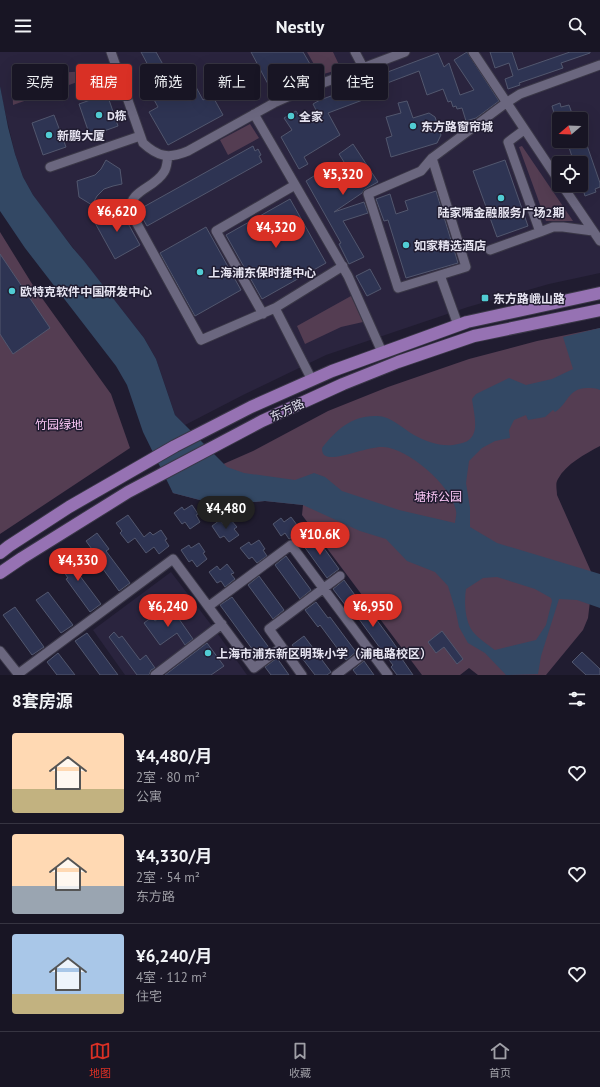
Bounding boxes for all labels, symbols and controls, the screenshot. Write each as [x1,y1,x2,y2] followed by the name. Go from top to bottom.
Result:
[12,15,34,37] icon: menu
[276,15,324,38] text: Nestly
[566,15,588,37] icon: search
[12,64,68,100] chip: 买房
[76,64,132,100] chip: 租房
[140,64,196,100] chip: 筛选
[204,64,260,100] chip: 新上
[268,64,324,100] chip: 公寓
[332,64,388,100] chip: 住宅
[107,108,127,123] place label: D栋
[299,109,323,124] place label: 全家
[94,110,104,120] marker: D栋
[286,111,296,121] marker: 全家
[552,112,588,148] north arrow
[552,112,588,192] map controls
[421,119,493,134] place label: 东方路窗帘城
[408,121,418,131] marker: 东方路窗帘城
[57,128,105,143] place label: 新鹏大厦
[44,130,54,140] marker: 新鹏大厦
[552,156,588,192] button: locate
[310,162,376,196] pin: ¥5,320
[323,166,363,183] text: ¥5,320
[496,193,506,203] marker: 陆家嘴金融服务广场2期
[84,199,150,233] pin: ¥6,620
[97,203,137,220] text: ¥6,620
[438,205,564,220] place label: 陆家嘴金融服务广场2期
[243,215,309,249] pin: ¥4,320
[256,219,296,236] text: ¥4,320
[414,238,486,253] place label: 如家精选酒店
[401,240,411,250] marker: 如家精选酒店
[208,265,316,280] place label: 上海浦东保时捷中心
[195,267,205,277] marker: 上海浦东保时捷中心
[20,284,152,299] place label: 欧特克软件中国研发中心
[7,286,17,296] marker: 欧特克软件中国研发中心
[493,291,565,306] place label: 东方路峨山路
[480,293,490,303] marker: 东方路峨山路
[268,396,306,424] street label: 东方路
[35,417,83,432] park label: 竹园绿地
[414,489,462,504] park label: 塘桥公园
[193,496,259,530] pin: ¥4,480
[206,500,246,517] text: ¥4,480
[287,522,353,556] pin: ¥10.6K
[300,526,340,543] text: ¥10.6K
[45,548,111,582] pin: ¥4,330
[58,552,98,569] text: ¥4,330
[135,594,201,628] pin: ¥6,240
[340,594,406,628] pin: ¥6,950
[148,598,188,615] text: ¥6,240
[353,598,393,615] text: ¥6,950
[216,646,432,661] place label: 上海市浦东新区明珠小学（浦电路校区）
[203,648,213,658] marker: 上海市浦东新区明珠小学（浦电路校区）
[566,688,588,710] icon: filters
[12,690,73,712] text: 8套房源
[136,745,212,767] text: ¥4,480/月
[44,749,92,797] icon: home
[566,762,588,784] icon: heart
[136,769,200,786] text: 2室 · 80 m²
[136,788,162,805] text: 公寓
[136,845,212,867] text: ¥4,330/月
[44,850,92,898] icon: home
[566,863,588,885] icon: heart
[136,869,200,886] text: 2室 · 54 m²
[136,888,175,905] text: 东方路
[136,945,212,967] text: ¥6,240/月
[44,950,92,998] icon: home
[566,963,588,985] icon: heart
[136,969,207,986] text: 4室 · 112 m²
[136,988,162,1005] text: 住宅
[89,1040,111,1080] tab: 地图
[289,1040,311,1080] tab: 收藏
[489,1040,511,1080] tab: 首页

